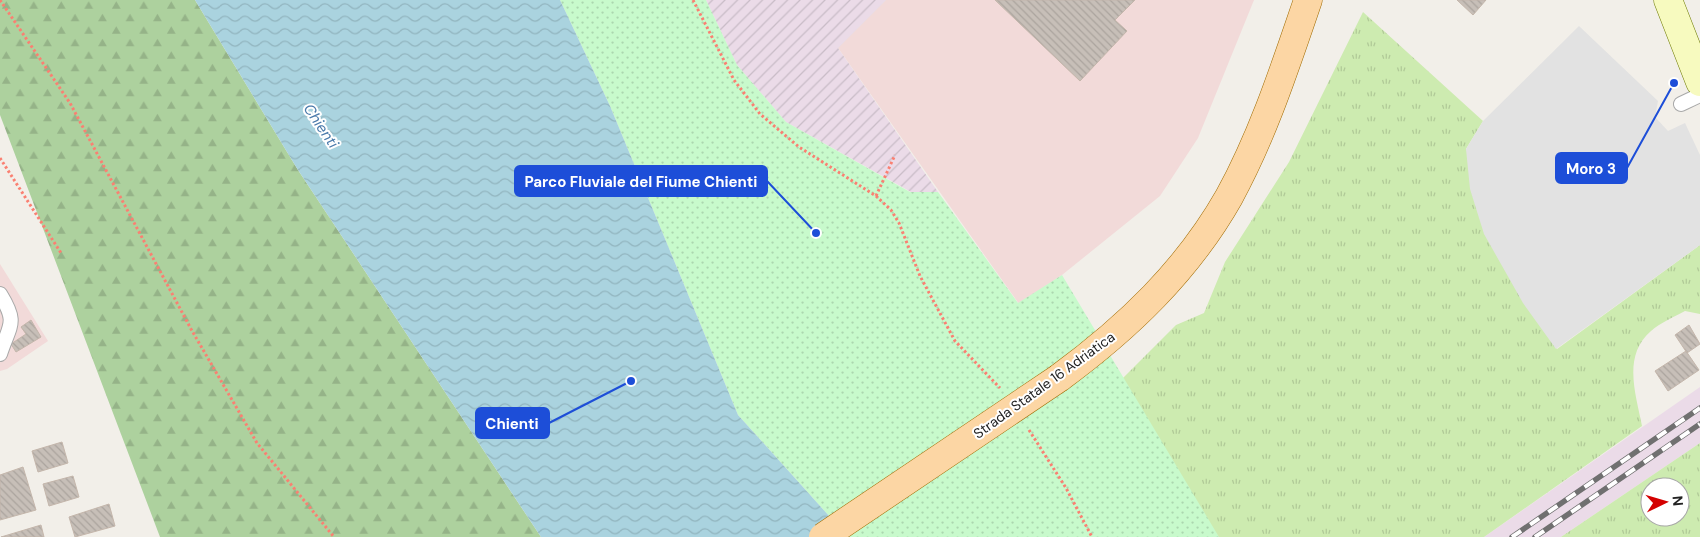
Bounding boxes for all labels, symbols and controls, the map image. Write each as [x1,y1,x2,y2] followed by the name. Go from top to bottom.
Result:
[299,100,343,152] water label: Chienti
[1556,153,1627,183] callout: Moro 3
[1566,159,1616,179] text: Moro 3
[515,166,767,196] callout: Parco Fluviale del Fiume Chienti
[525,172,757,192] text: Parco Fluviale del Fiume Chienti
[970,328,1118,442] street label: Strada Statale 16 Adriatica
[476,408,549,438] callout: Chienti
[485,414,539,434] text: Chienti
[1640,477,1690,527] north arrow
[1669,495,1687,507] text: N

